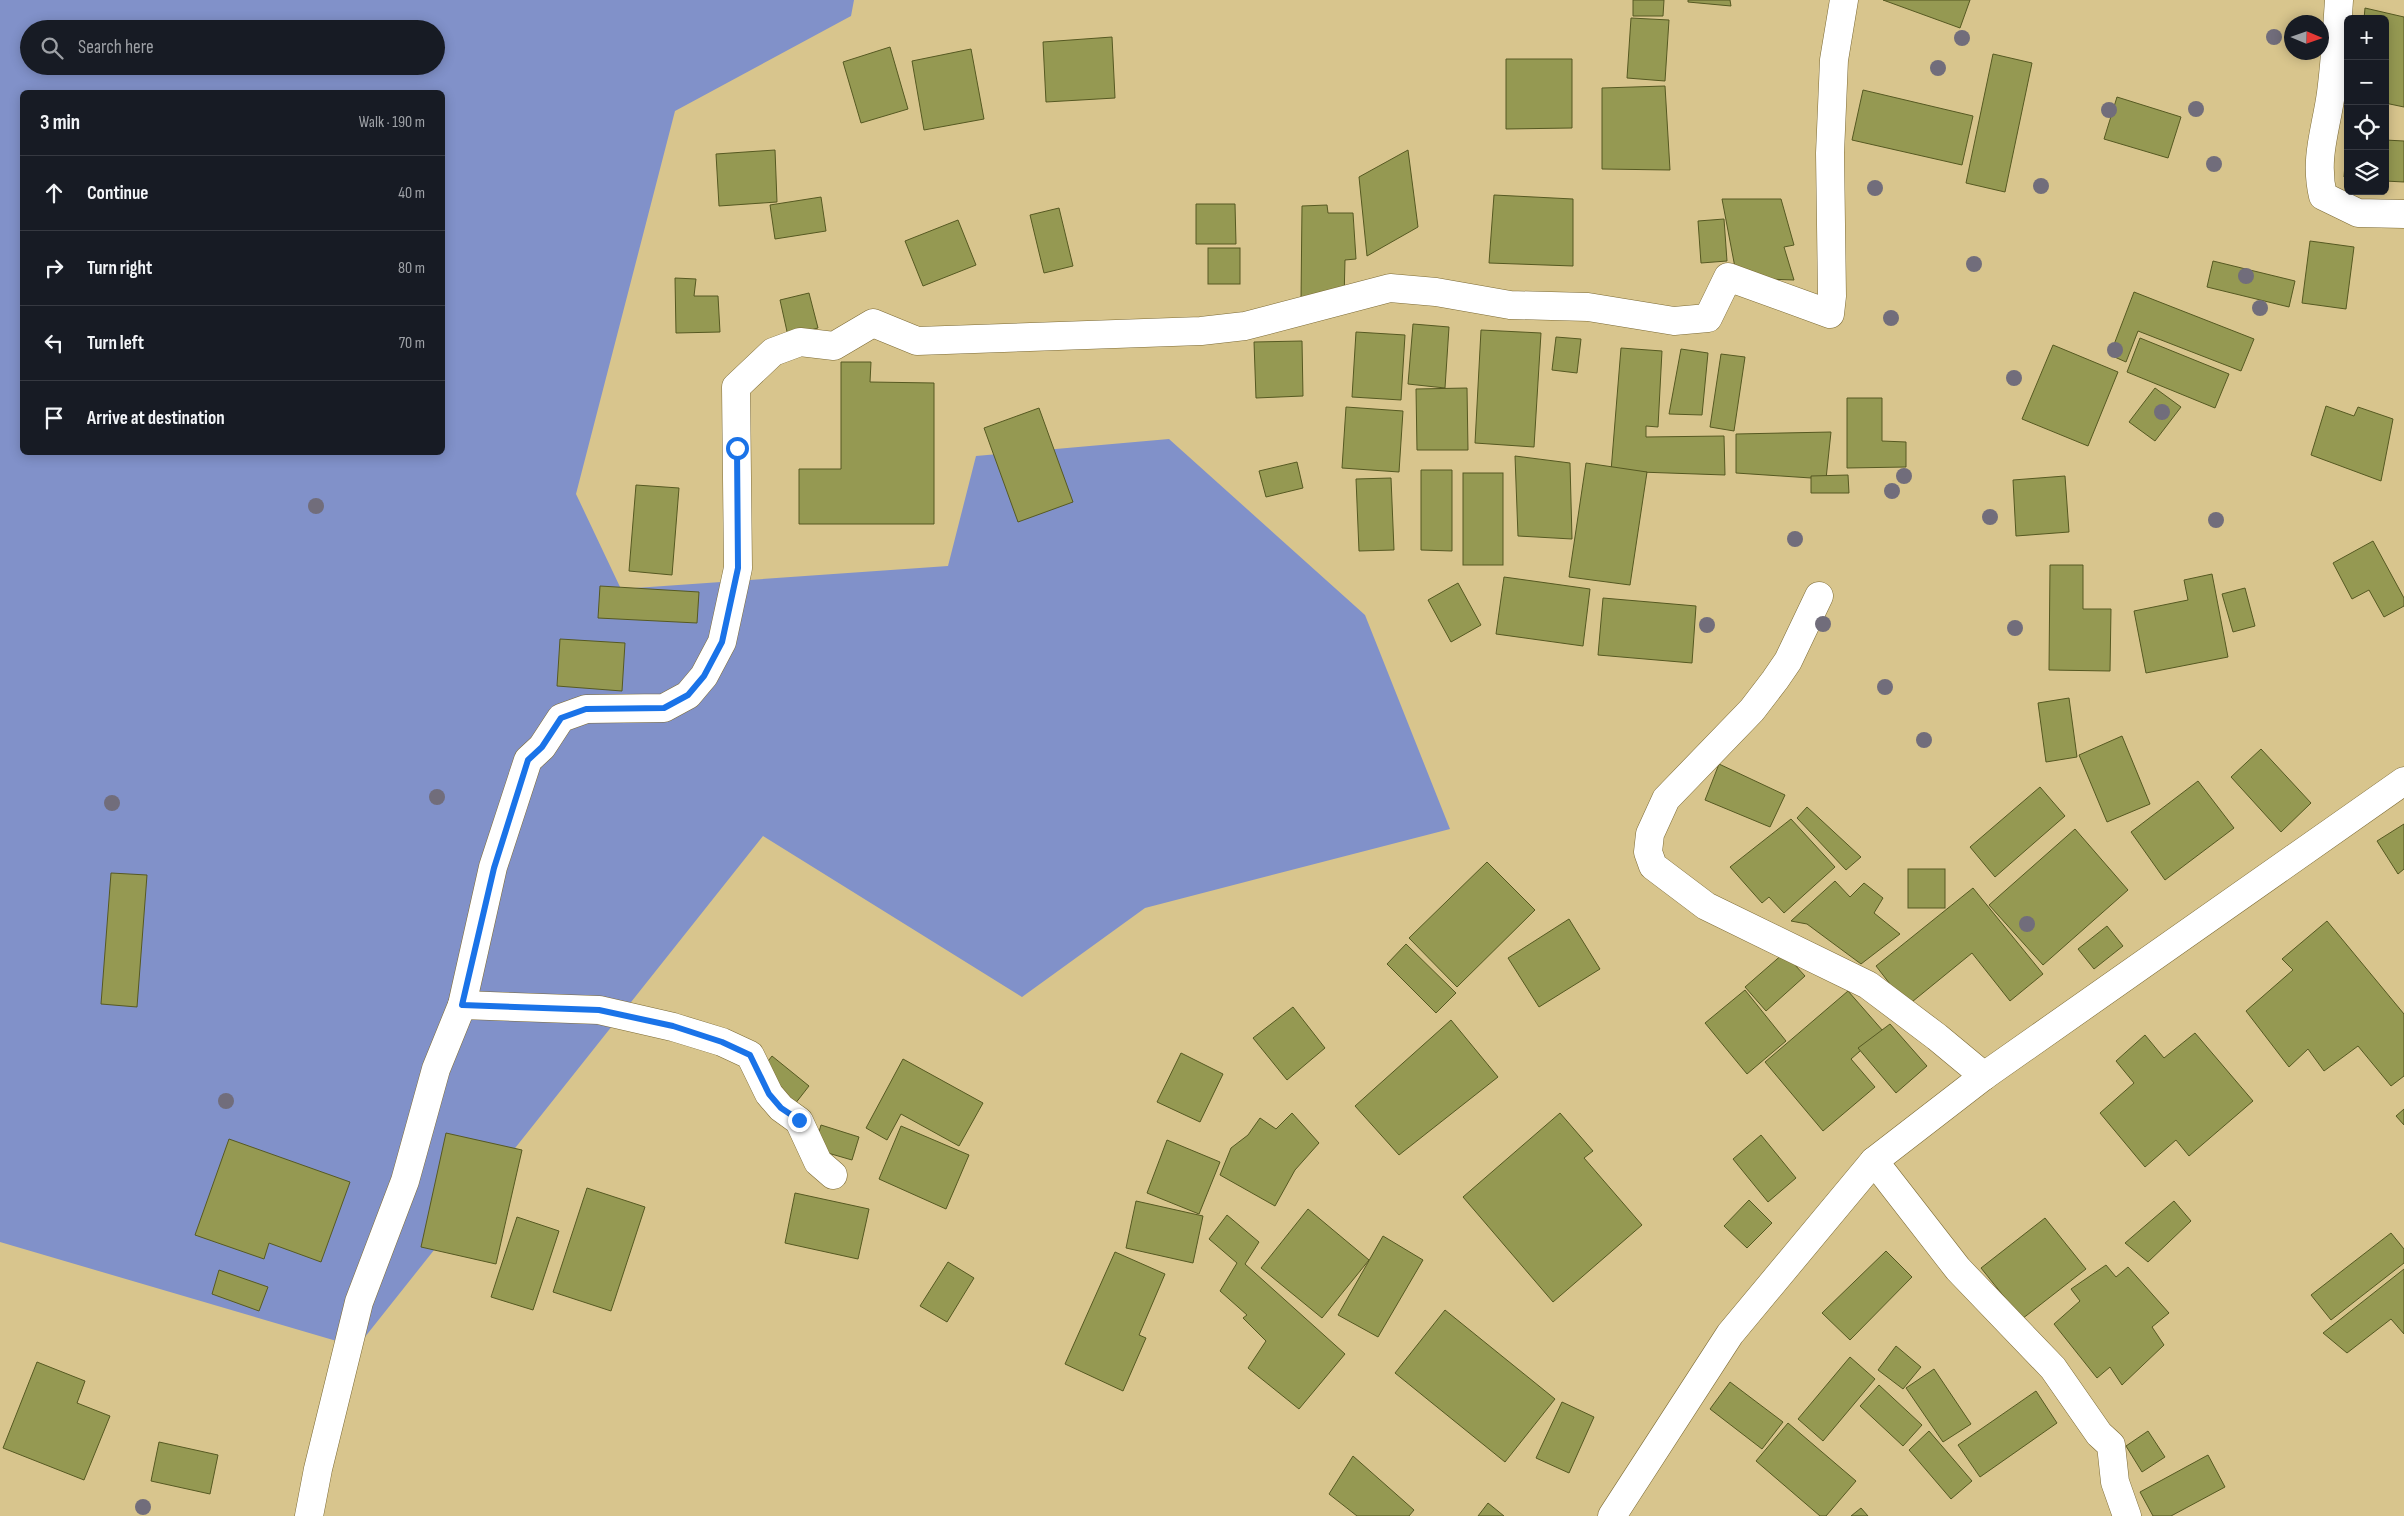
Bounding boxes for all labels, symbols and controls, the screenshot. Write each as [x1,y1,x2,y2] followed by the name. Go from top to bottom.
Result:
[2284,15,2329,60] north arrow
[2344,15,2389,195] map controls
[2344,15,2389,60] button: +
[20,20,445,75] search box
[38,34,66,62] icon: search
[78,36,154,59] text: Search here
[2344,60,2389,105] button: −
[2344,105,2389,150] button: locate
[40,110,80,135] text: 3 min
[359,113,425,132] text: Walk · 190 m
[2344,150,2389,195] button: layers
[40,179,68,207] icon: ahead
[87,182,148,205] text: Continue
[398,184,425,203] text: 40 m
[40,254,68,282] icon: right
[87,257,152,280] text: Turn right
[398,259,425,278] text: 80 m
[40,329,68,357] icon: left
[87,332,144,355] text: Turn left
[399,334,425,353] text: 70 m
[40,404,68,432] icon: arrive
[87,407,225,430] text: Arrive at destination
[726,437,749,460] route start
[788,1109,811,1132] route end

